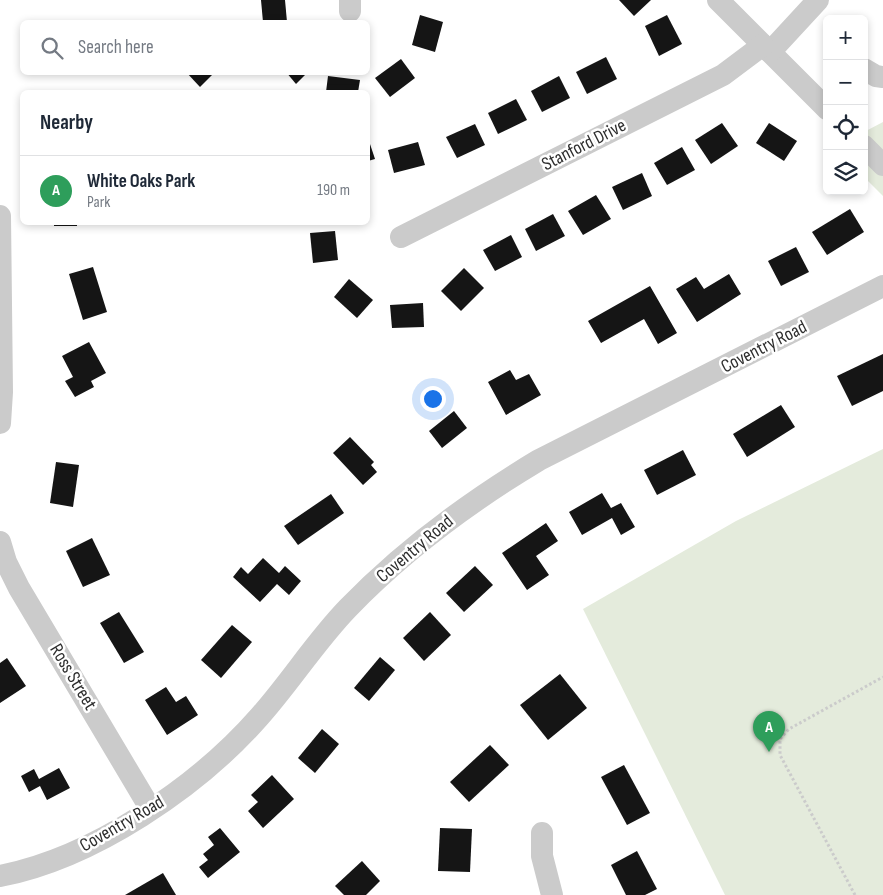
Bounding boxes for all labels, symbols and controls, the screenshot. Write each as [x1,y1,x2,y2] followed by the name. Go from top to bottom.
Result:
[823,15,868,195] map controls
[823,15,868,60] button: +
[20,20,370,75] search box
[38,34,66,62] icon: search
[78,36,154,59] text: Search here
[823,60,868,105] button: −
[823,105,868,150] button: locate
[40,110,93,135] text: Nearby
[538,114,630,176] street label: Stanford Drive
[823,150,868,195] button: layers
[87,170,195,193] text: White Oaks Park
[52,181,60,200] text: A
[317,181,350,200] text: 190 m
[87,193,110,212] text: Park
[717,316,811,378] street label: Coventry Road
[420,386,446,412] your location
[372,510,458,588] street label: Coventry Road
[44,640,102,714] street label: Ross Street
[753,711,785,752] pin: A
[76,791,168,857] street label: Coventry Road

